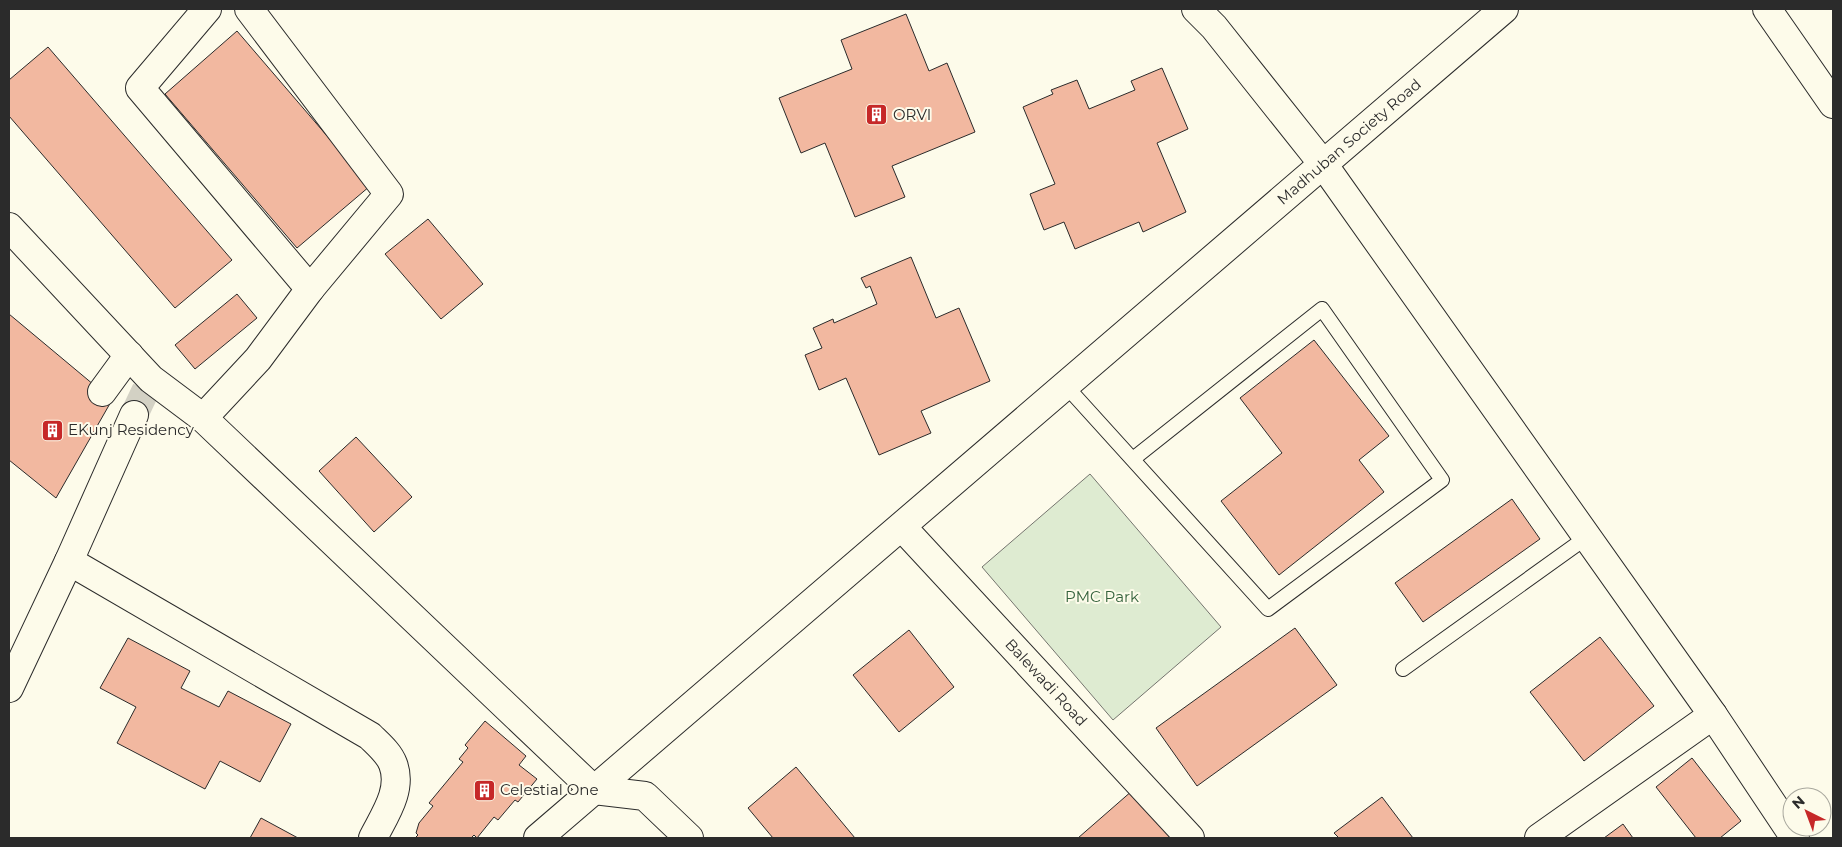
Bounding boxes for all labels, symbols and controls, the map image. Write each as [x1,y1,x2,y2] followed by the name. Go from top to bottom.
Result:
[1273,74,1425,208] street label: Madhuban Society Road
[865,103,889,127] building icon: ORVI
[893,105,931,124] place label: ORVI
[40,418,64,442] building icon: EKunj Residency
[68,420,195,439] place label: EKunj Residency
[1065,587,1139,606] park label: PMC Park
[1001,635,1092,730] street label: Balewadi Road
[472,778,496,802] building icon: Celestial One
[500,780,599,799] place label: Celestial One
[1782,787,1832,837] north arrow
[1788,792,1809,813] text: N

